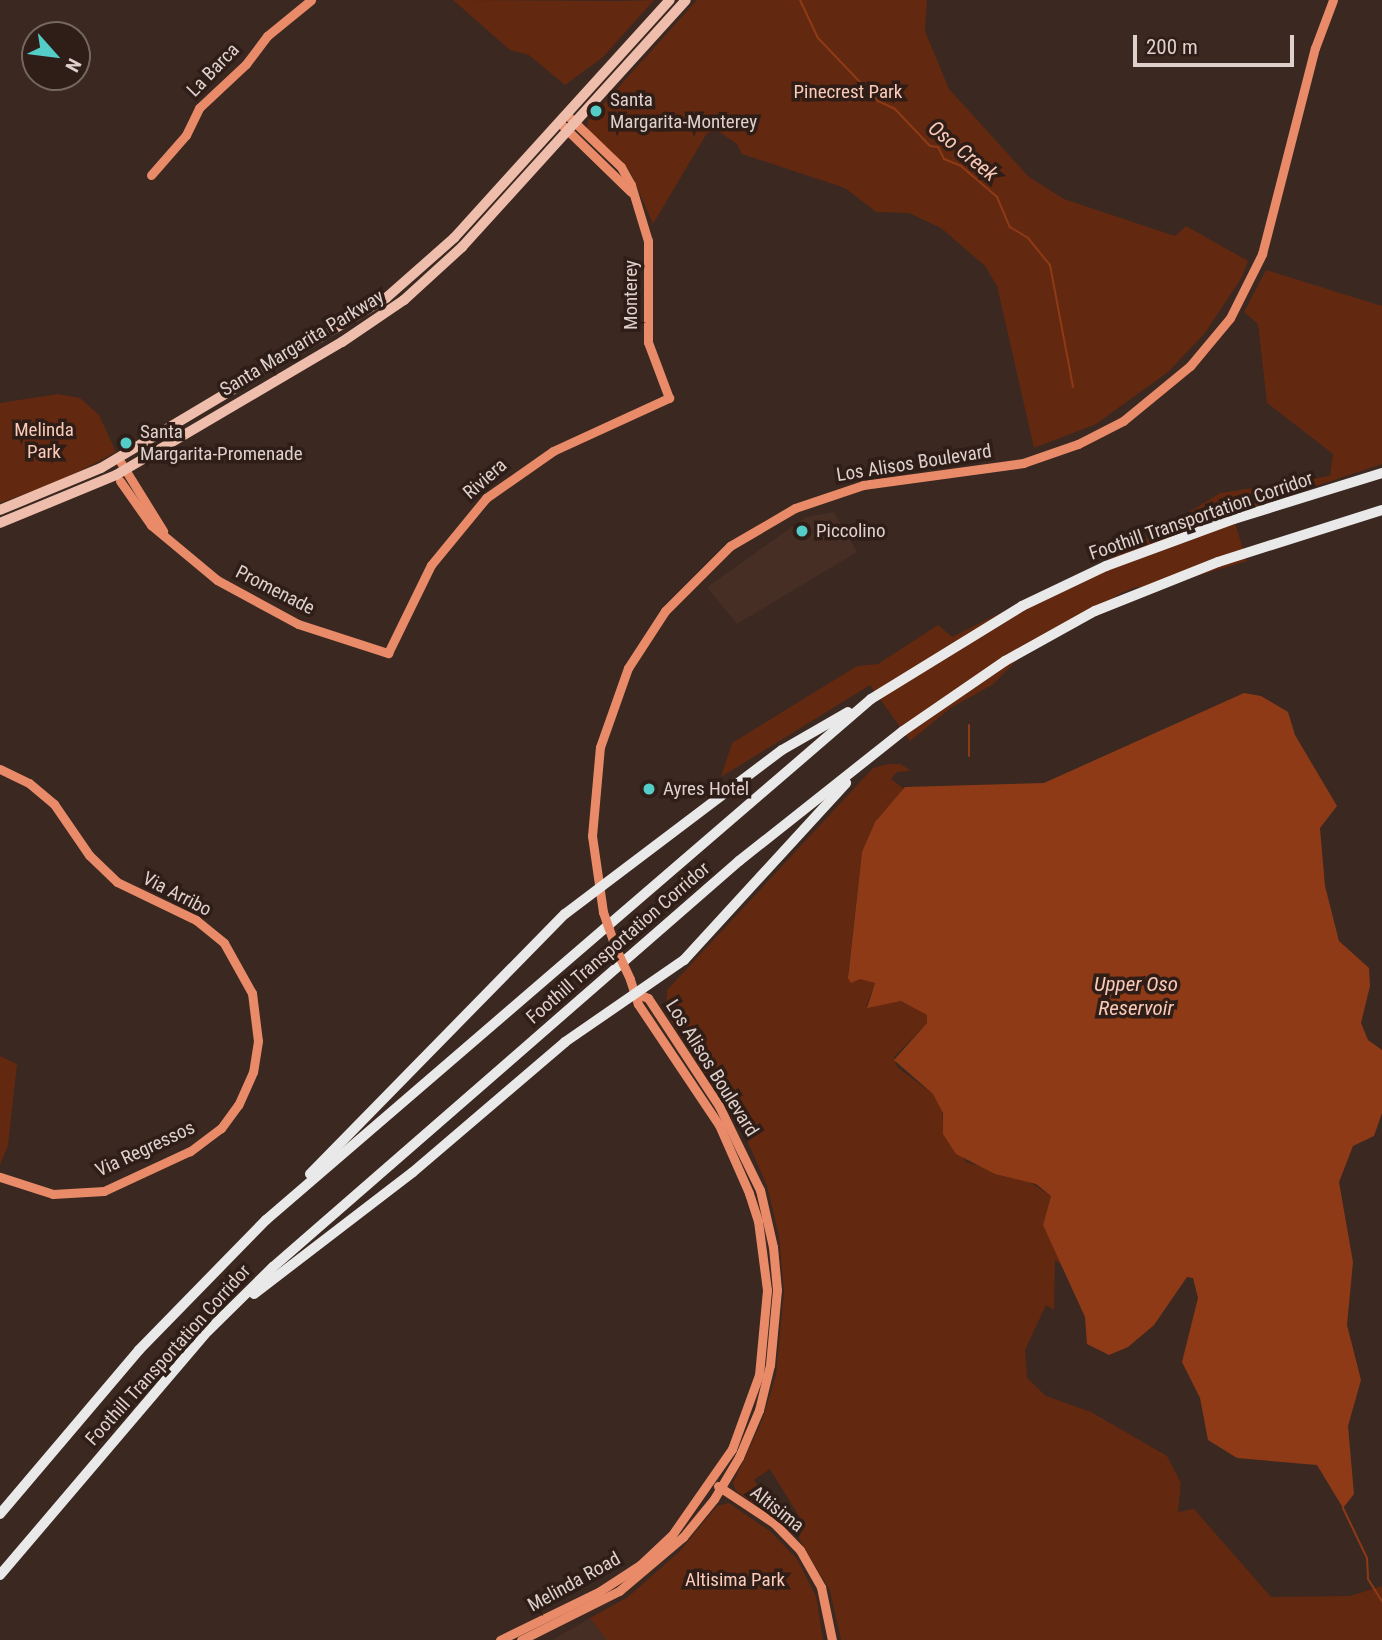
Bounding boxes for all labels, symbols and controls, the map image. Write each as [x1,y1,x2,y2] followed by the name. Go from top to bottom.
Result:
[21,21,91,91] north arrow
[1137,21,1298,65] scale bar
[1146,35,1198,59] text: 200 m
[182,39,244,101] street label: La Barca
[60,55,86,76] text: N
[794,81,902,103] park label: Pinecrest Park
[610,89,757,133] place label: Santa Margarita-Monterey
[588,103,604,119] marker: Santa Margarita-Monterey
[923,115,1003,187] water label: Oso Creek
[620,260,642,330] street label: Monterey
[216,285,388,401] street label: Santa Margarita Parkway
[14,419,74,463] park label: Melinda Park
[140,421,303,465] place label: Santa Margarita-Promenade
[118,435,134,451] marker: Santa Margarita-Promenade
[835,439,993,487] street label: Los Alisos Boulevard
[459,454,511,504] street label: Riviera
[1086,467,1316,565] street label: Foothill Transportation Corridor
[816,520,885,542] place label: Piccolino
[794,523,810,539] marker: Piccolino
[232,560,318,620] street label: Promenade
[663,778,749,800] place label: Ayres Hotel
[641,781,657,797] marker: Ayres Hotel
[522,857,714,1029] street label: Foothill Transportation Corridor
[139,867,215,921] street label: Via Arribo
[1094,971,1178,1021] water label: Upper Oso Reservoir
[661,995,763,1141] street label: Los Alisos Boulevard
[92,1116,198,1182] street label: Via Regressos
[81,1260,255,1450] street label: Foothill Transportation Corridor
[746,1481,808,1537] street label: Altisima
[524,1547,624,1617] street label: Melinda Road
[685,1569,785,1591] park label: Altisima Park

